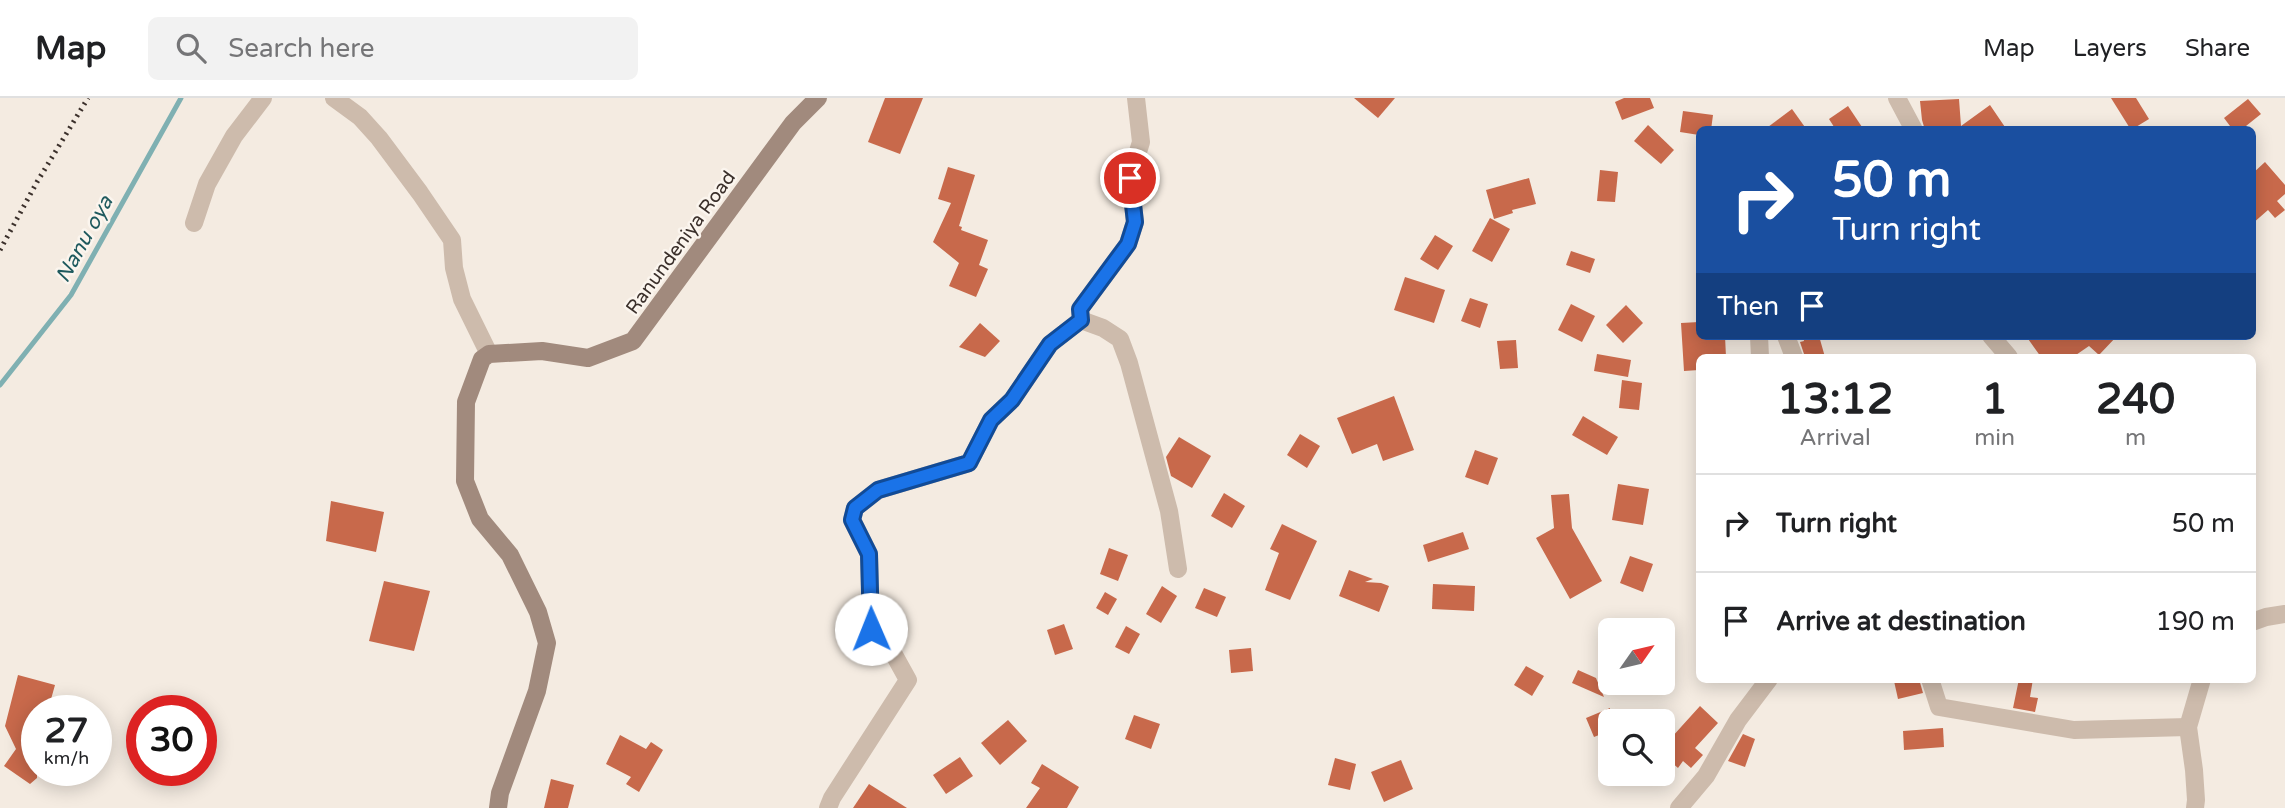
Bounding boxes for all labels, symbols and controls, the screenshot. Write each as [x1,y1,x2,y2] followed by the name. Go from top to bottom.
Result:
[148,17,638,80] search box
[35,29,106,68] text: Map
[172,29,210,67] icon: search
[228,33,374,64] text: Search here
[1983,34,2035,63] text: Map
[2073,34,2147,63] text: Layers
[2185,34,2250,63] text: Share
[1100,148,1160,208] pin
[1832,151,1951,210] text: 50 m
[1717,154,1808,245] icon: right
[1111,159,1149,197] icon: arrive
[622,167,740,318] street label: Ranundeniya Road
[50,191,119,287] water label: Nanu oya
[1832,211,1981,249] text: Turn right
[1793,287,1831,325] icon: arrive
[1717,291,1779,322] text: Then
[1777,374,1893,425] text: 13:12
[1981,374,2008,425] text: 1
[2096,374,2175,425] text: 240
[1800,424,1871,452] text: Arrival
[1974,424,2015,452] text: min
[2125,424,2146,452] text: m
[1717,504,1755,542] icon: right
[1776,508,1897,539] text: Turn right
[2172,508,2235,539] text: 50 m
[834,592,908,666] position arrow
[1717,602,1755,640] icon: arrive
[1776,606,2026,637] text: Arrive at destination
[2155,606,2235,637] text: 190 m
[1598,618,1675,695] north arrow
[1598,618,1675,786] map controls
[126,695,217,786] speed limit sign: 30
[1598,709,1675,786] button: search
[45,710,88,752] text: 27
[44,747,89,769] text: km/h

